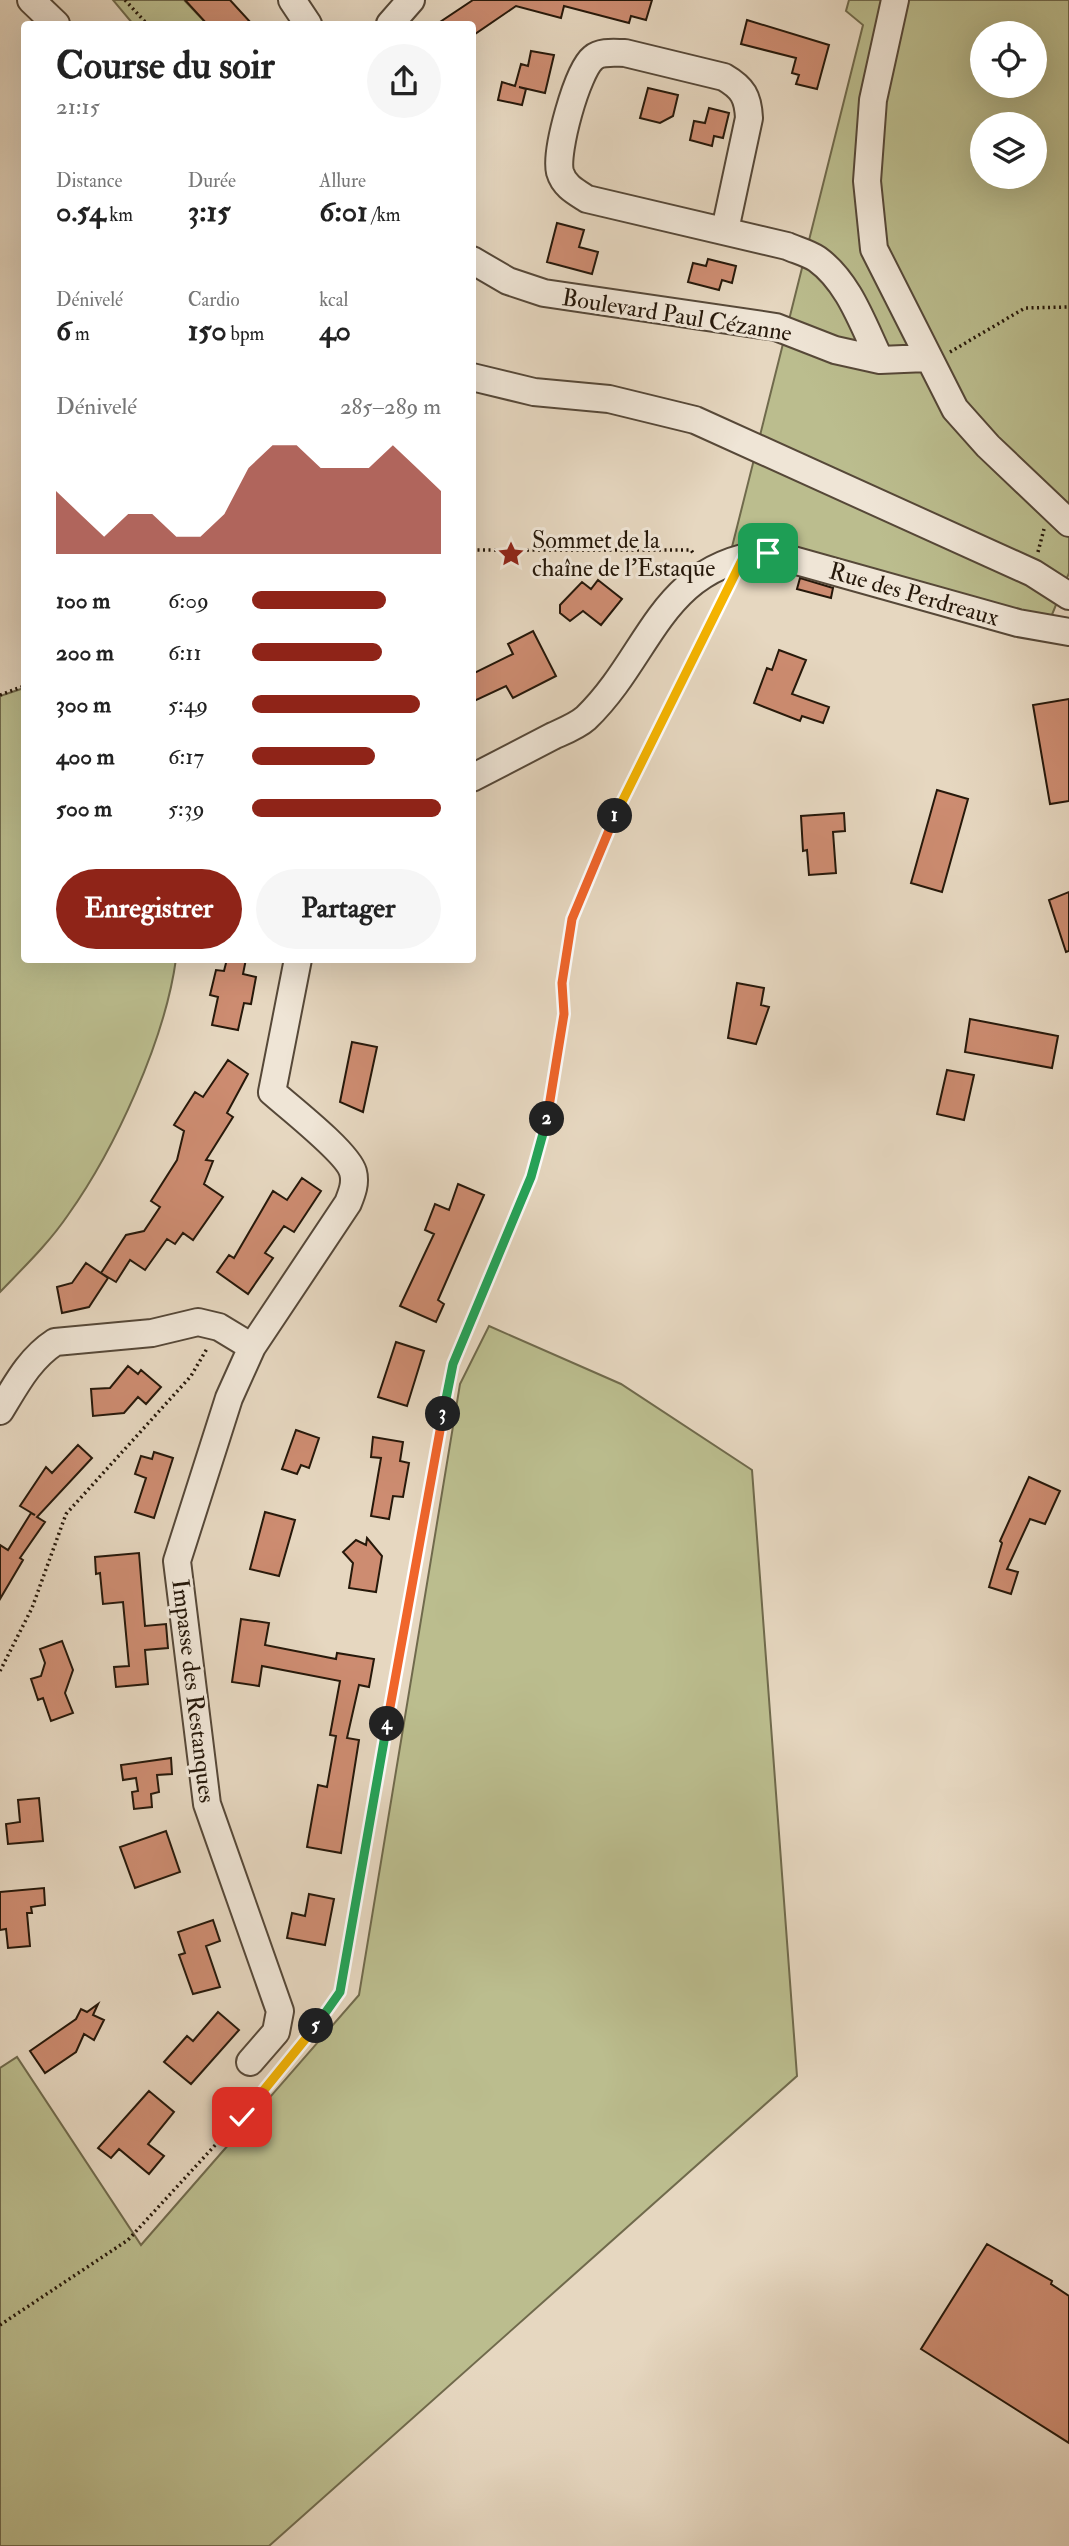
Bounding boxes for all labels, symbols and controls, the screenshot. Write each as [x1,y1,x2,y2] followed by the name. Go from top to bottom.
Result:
[970,21,1047,189] map controls
[970,21,1047,98] button: locate
[56,42,275,90] text: Course du soir
[367,44,441,118] button: share
[56,92,100,121] text: 21:15
[970,112,1047,189] button: layers
[56,169,122,193] text: Distance
[188,169,236,193] text: Durée
[319,169,366,193] text: Allure
[56,193,105,230] text: 0.54
[188,193,230,230] text: 3:15
[319,193,368,230] text: 6:01
[105,203,133,227] text: km
[368,203,401,227] text: /km
[560,282,794,349] street label: Boulevard Paul Cézanne
[56,288,123,312] text: Dénivelé
[188,288,240,312] text: Cardio
[319,288,348,312] text: kcal
[56,312,71,349] text: 6
[188,312,227,349] text: 150
[319,312,351,349] text: 40
[71,322,90,346] text: m
[227,322,264,346] text: bpm
[56,392,137,421] text: Dénivelé
[340,392,441,421] text: 285–289 m
[738,523,798,583] pin
[532,525,715,584] place label: Sommet de la chaîne de l'Estaque
[749,534,787,572] icon: arrive
[496,539,526,569] place icon: Sommet de la chaîne de l'Estaque
[825,555,1003,634] street label: Rue des Perdreaux
[56,586,110,615] text: 100 m
[168,586,209,615] text: 6:09
[56,638,114,667] text: 200 m
[168,638,202,667] text: 6:11
[56,690,111,719] text: 300 m
[168,690,208,719] text: 5:49
[56,742,115,771] text: 400 m
[168,742,204,771] text: 6:17
[56,794,112,823] text: 500 m
[168,794,204,823] text: 5:39
[598,798,632,834] pin: 1
[611,803,618,827] text: 1
[56,869,242,949] button: Enregistrer
[256,869,441,949] button: Partager
[530,1102,564,1136] pin: 2
[542,1106,551,1130] text: 2
[426,1396,460,1432] pin: 3
[439,1401,446,1425] text: 3
[164,1577,223,1805] street label: Impasse des Restanques
[370,1706,404,1742] pin: 4
[381,1711,392,1735] text: 4
[298,2008,334,2044] pin: 5
[311,2013,320,2037] text: 5
[212,2087,272,2147] pin
[223,2098,261,2136] icon: check

